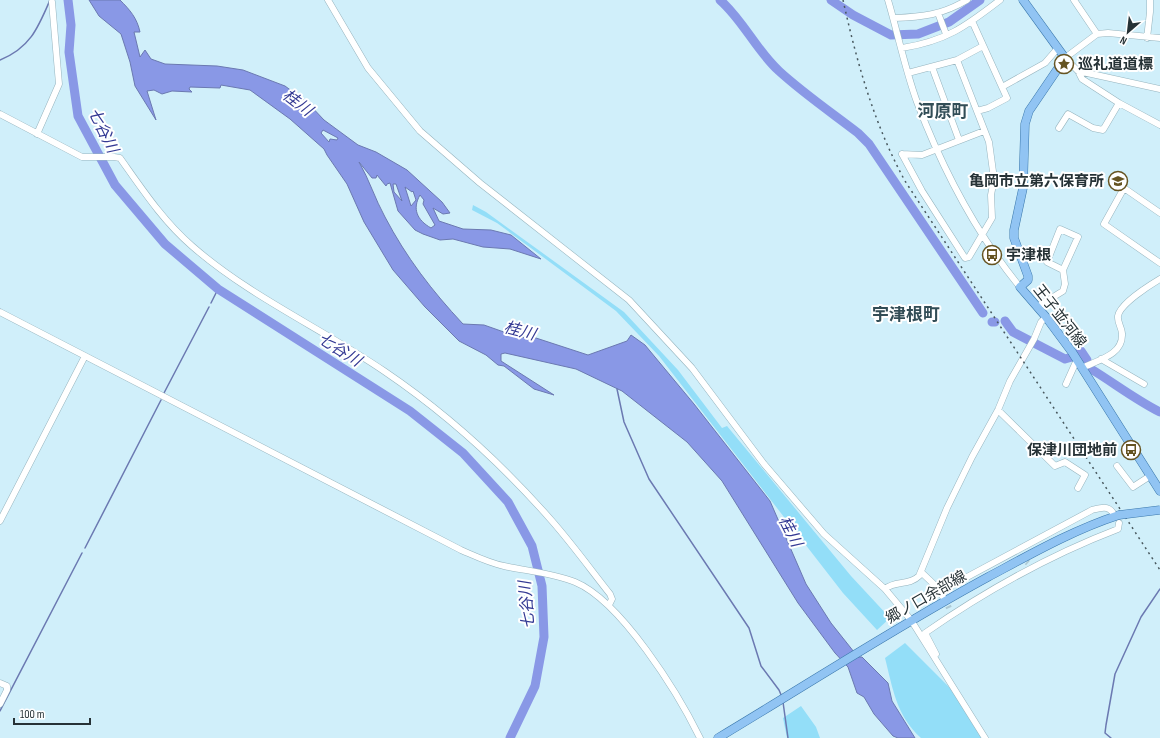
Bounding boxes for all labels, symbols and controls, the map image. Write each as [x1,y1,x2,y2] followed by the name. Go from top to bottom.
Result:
[1108,12,1148,52] north arrow
[1118,33,1129,48] text: N
[1053,53,1075,75] place icon: 巡礼道道標
[1078,55,1153,74] place label: 巡礼道道標
[279,86,317,122] water label: 桂川
[918,102,969,122] district label: 河原町
[84,105,123,158] water label: 七谷川
[1107,170,1129,192] school or university icon: 亀岡市立第六保育所
[969,172,1104,191] place label: 亀岡市立第六保育所
[981,244,1003,266] bus stop icon: 宇津根
[1006,246,1051,265] place label: 宇津根
[1029,281,1090,352] street label: 王子並河線
[872,305,940,325] district label: 宇津根町
[502,318,539,345] water label: 桂川
[314,329,366,372] water label: 七谷川
[1120,439,1142,461] bus stop icon: 保津川団地前
[1027,441,1117,460] place label: 保津川団地前
[774,513,806,552] water label: 桂川
[883,567,970,628] street label: 郷ノ口余部線
[516,578,539,630] water label: 七谷川
[14,700,90,726] scale bar
[20,707,45,722] text: 100 m

